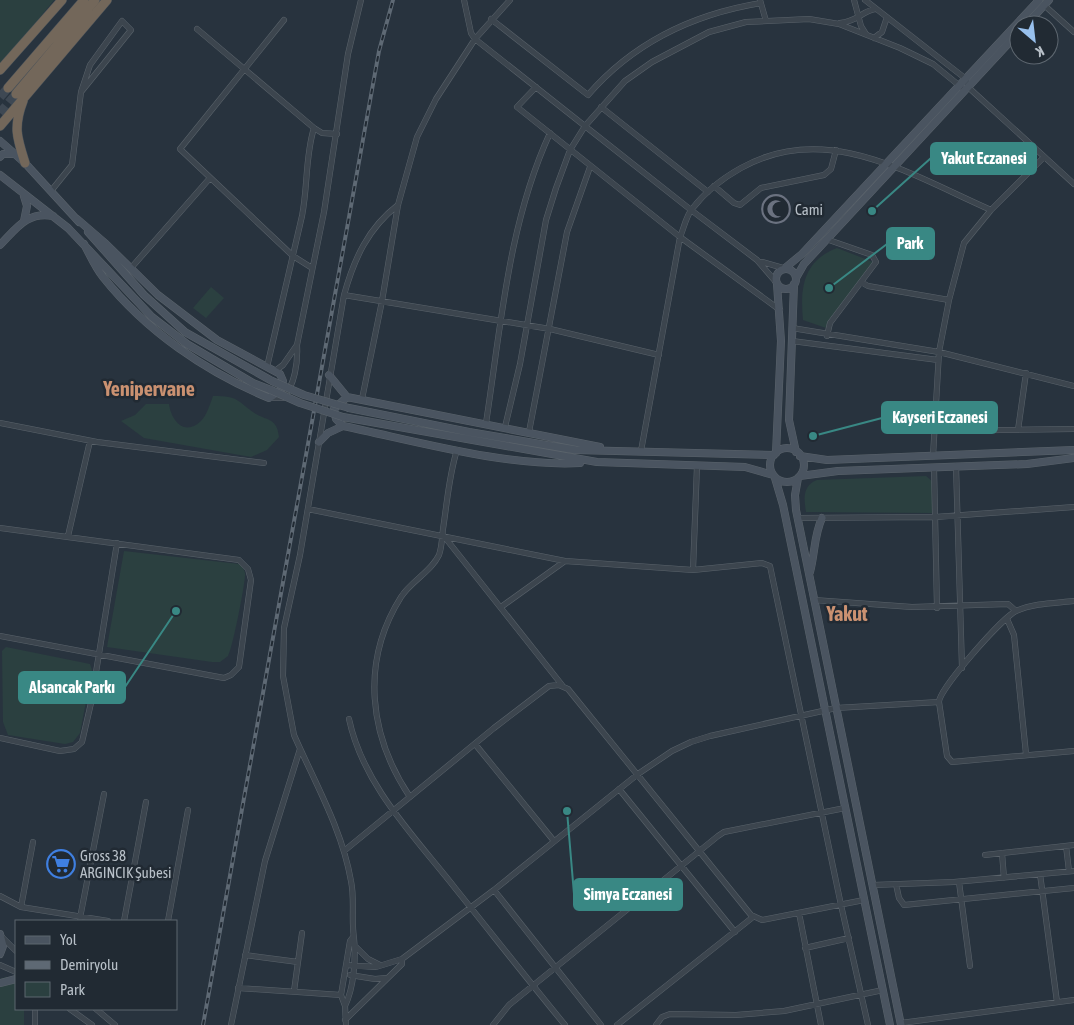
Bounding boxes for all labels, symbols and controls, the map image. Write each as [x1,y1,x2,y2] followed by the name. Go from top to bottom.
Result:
[1009,15,1059,65] north arrow
[1033,43,1047,60] text: K
[931,143,1036,174] callout: Yakut Eczanesi
[940,149,1027,167] text: Yakut Eczanesi
[761,194,791,224] mosque icon: Cami
[795,201,823,218] place label: Cami
[887,228,934,259] callout: Park
[897,234,924,252] text: Park
[102,377,195,400] district label: Yenipervane
[882,402,997,433] callout: Kayseri Eczanesi
[892,408,988,426] text: Kayseri Eczanesi
[825,602,868,625] district label: Yakut
[19,672,125,703] callout: Alsancak Parkı
[28,678,115,696] text: Alsancak Parkı
[80,847,172,881] place label: Gross 38 ARGINCIK Şubesi
[46,849,76,879] supermarket icon: Gross 38 ARGINCIK Şubesi
[574,879,682,910] callout: Simya Eczanesi
[584,885,672,903] text: Simya Eczanesi
[15,920,178,1010] legend
[60,931,77,948] text: Yol
[60,956,118,973] text: Demiryolu
[60,981,85,998] text: Park

